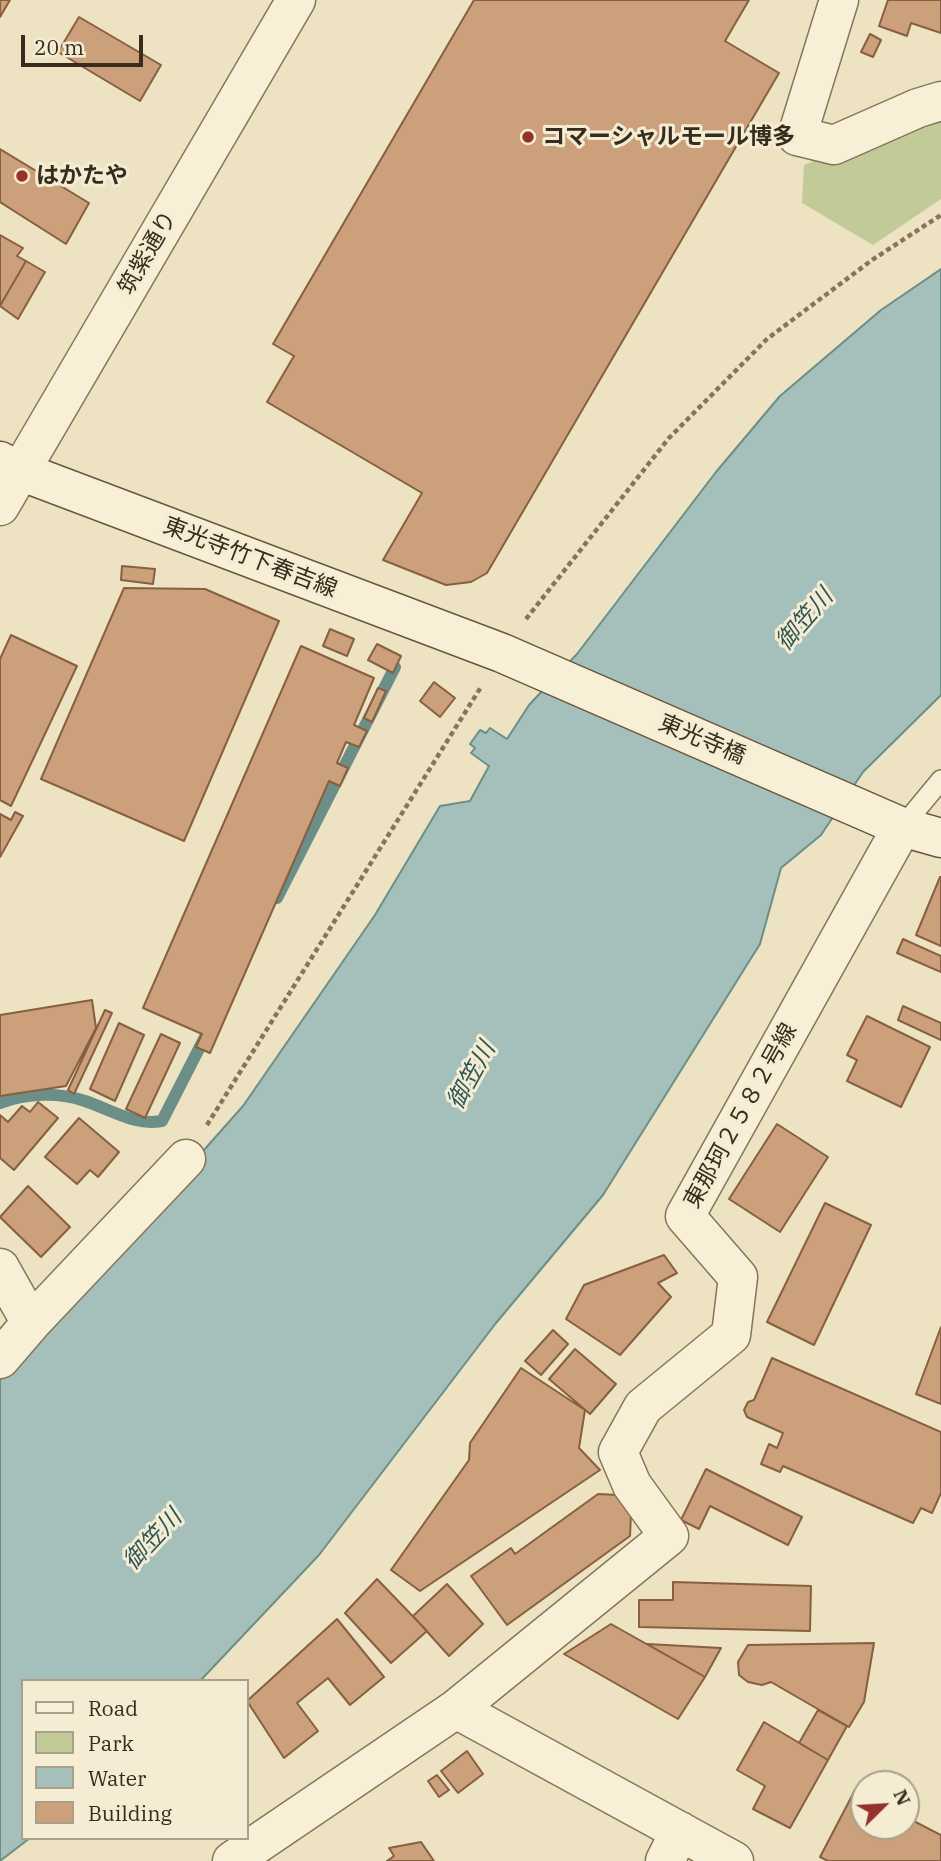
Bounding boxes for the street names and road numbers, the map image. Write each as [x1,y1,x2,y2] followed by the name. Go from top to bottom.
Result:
[113,206,183,300] street label: 筑紫通り
[159,512,341,604] street label: 東光寺竹下春吉線
[654,709,750,771] street label: 東光寺橋
[679,1019,803,1213] street label: 東那珂２５８２号線

